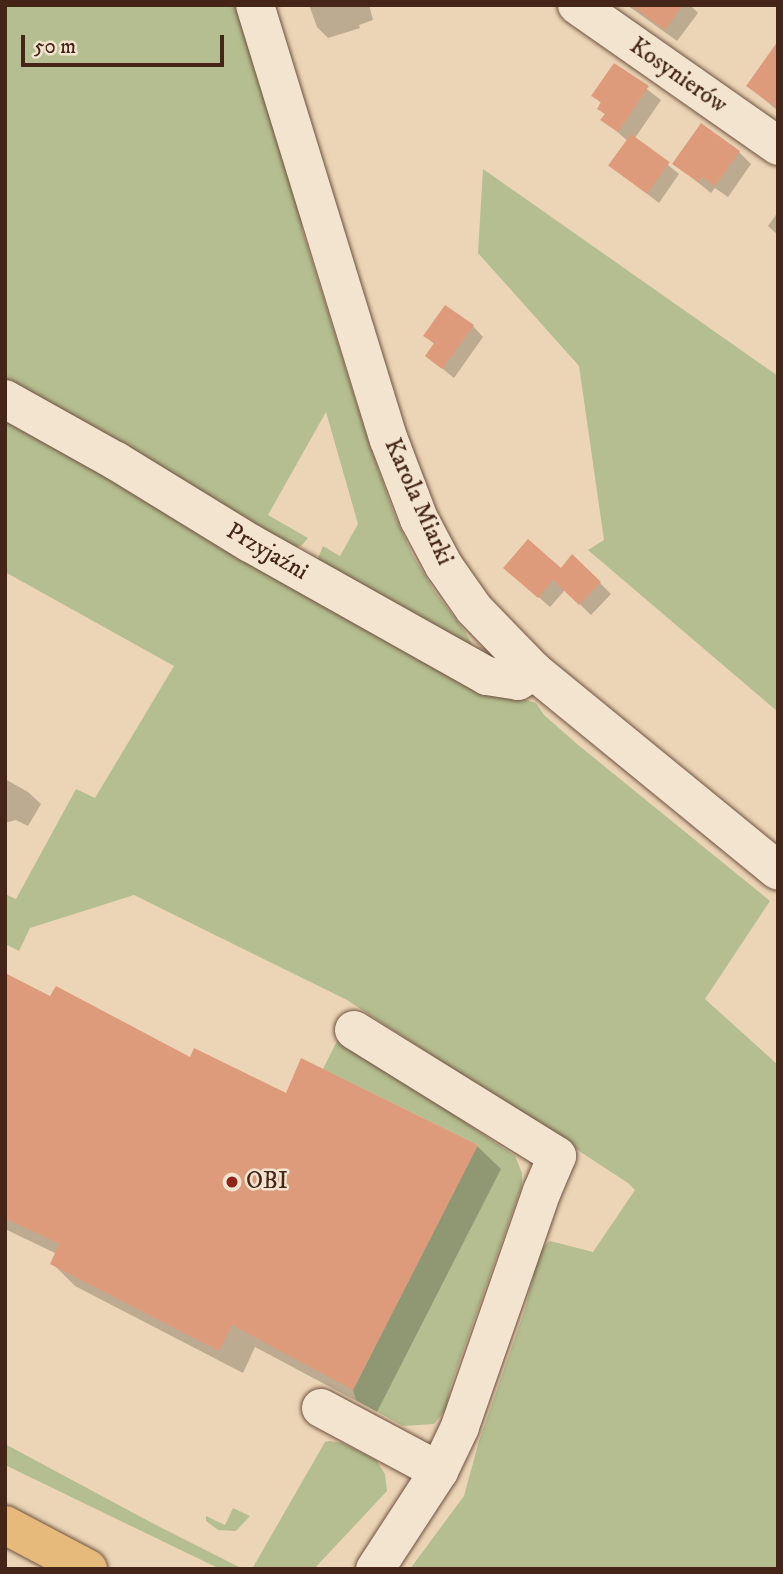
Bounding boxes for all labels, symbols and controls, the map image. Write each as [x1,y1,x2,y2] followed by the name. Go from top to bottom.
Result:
[24,21,228,65] scale bar
[624,32,732,120] street label: Kosynierów
[34,34,76,60] text: 50 m
[377,434,459,570] street label: Karola Miarki
[221,517,313,587] street label: Przyjaźni
[246,1168,288,1196] place label: OBI
[224,1174,240,1190] marker: OBI

